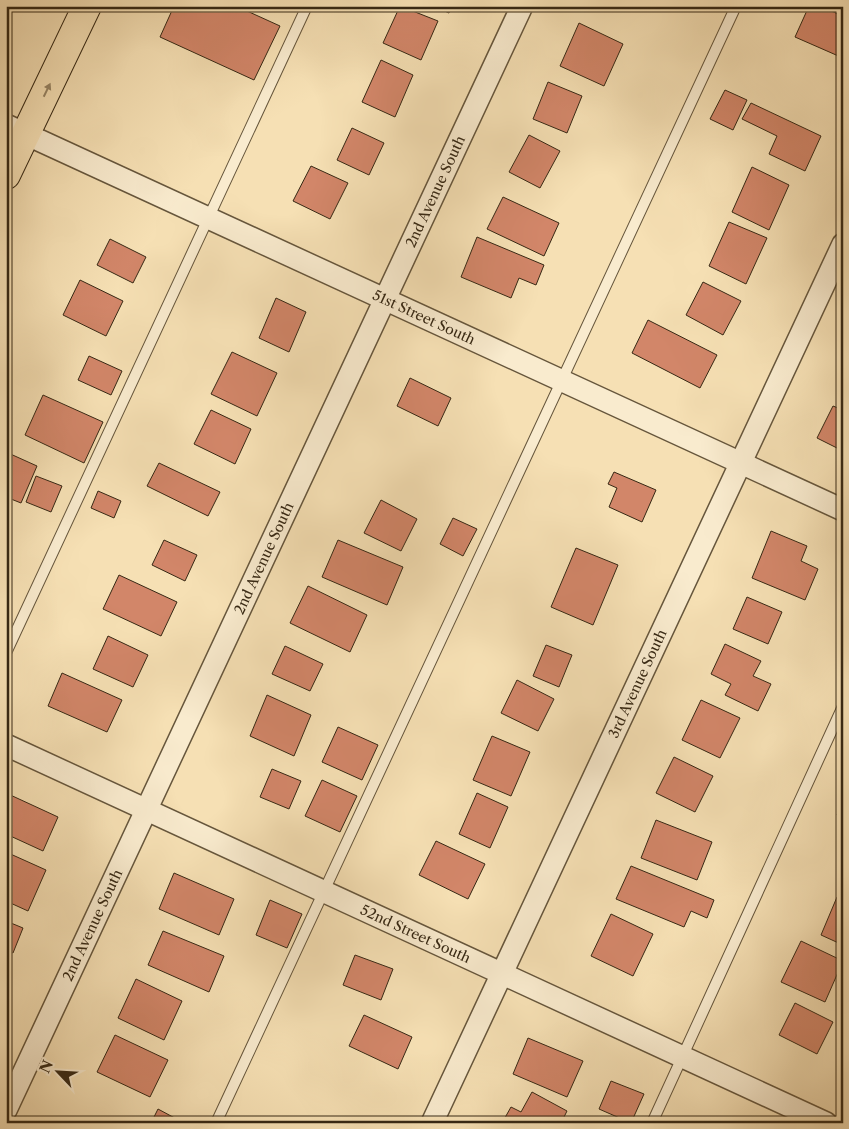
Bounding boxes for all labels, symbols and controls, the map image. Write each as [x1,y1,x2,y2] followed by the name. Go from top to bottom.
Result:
[43,83,51,97] one-way arrow
[401,132,469,250] street label: 2nd Avenue South
[370,286,478,349] street label: 51st Street South
[230,499,298,617] street label: 2nd Avenue South
[604,626,671,741] street label: 3rd Avenue South
[59,866,126,984] street label: 2nd Avenue South
[358,901,474,967] street label: 52nd Street South
[32,1046,82,1096] north arrow
[35,1057,57,1076] text: N

